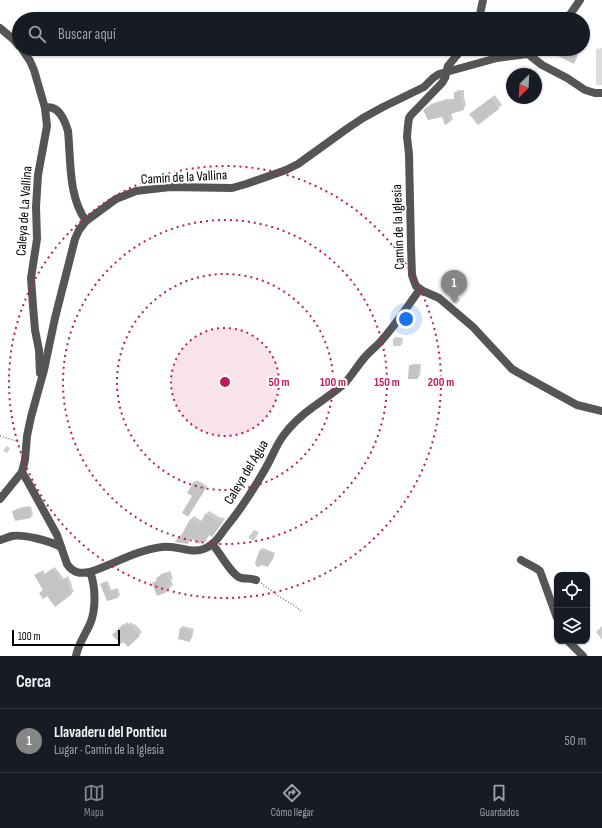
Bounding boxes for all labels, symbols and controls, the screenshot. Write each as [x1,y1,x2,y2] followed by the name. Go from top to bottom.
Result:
[12,12,590,56] search box
[26,23,48,45] icon: search
[58,25,116,44] text: Buscar aquí
[506,68,542,104] north arrow
[12,165,36,257] street label: Caleya de La Vallina
[140,166,228,188] street label: Camín de la Vallina
[388,184,408,270] street label: Camín de la Iglesia
[441,270,467,303] pin: 1
[396,309,416,329] your location
[218,375,232,389] centre of rings
[269,375,289,390] text: 50 m
[320,375,346,390] text: 100 m
[374,375,400,390] text: 150 m
[428,375,454,390] text: 200 m
[220,437,272,507] street label: Caleya del Agua
[554,572,590,644] map controls
[554,572,590,608] button: locate
[554,608,590,644] button: layers
[12,628,120,647] scale bar
[18,630,40,643] text: 100 m
[16,672,51,692] text: Cerca
[54,723,167,742] text: Llavaderu del Ponticu
[26,733,32,749] text: 1
[565,733,586,749] text: 50 m
[54,742,164,758] text: Lugar · Camín de la Iglesia
[83,782,105,819] tab: Mapa
[271,782,314,819] tab: Cómo llegar
[480,782,519,819] tab: Guardados

